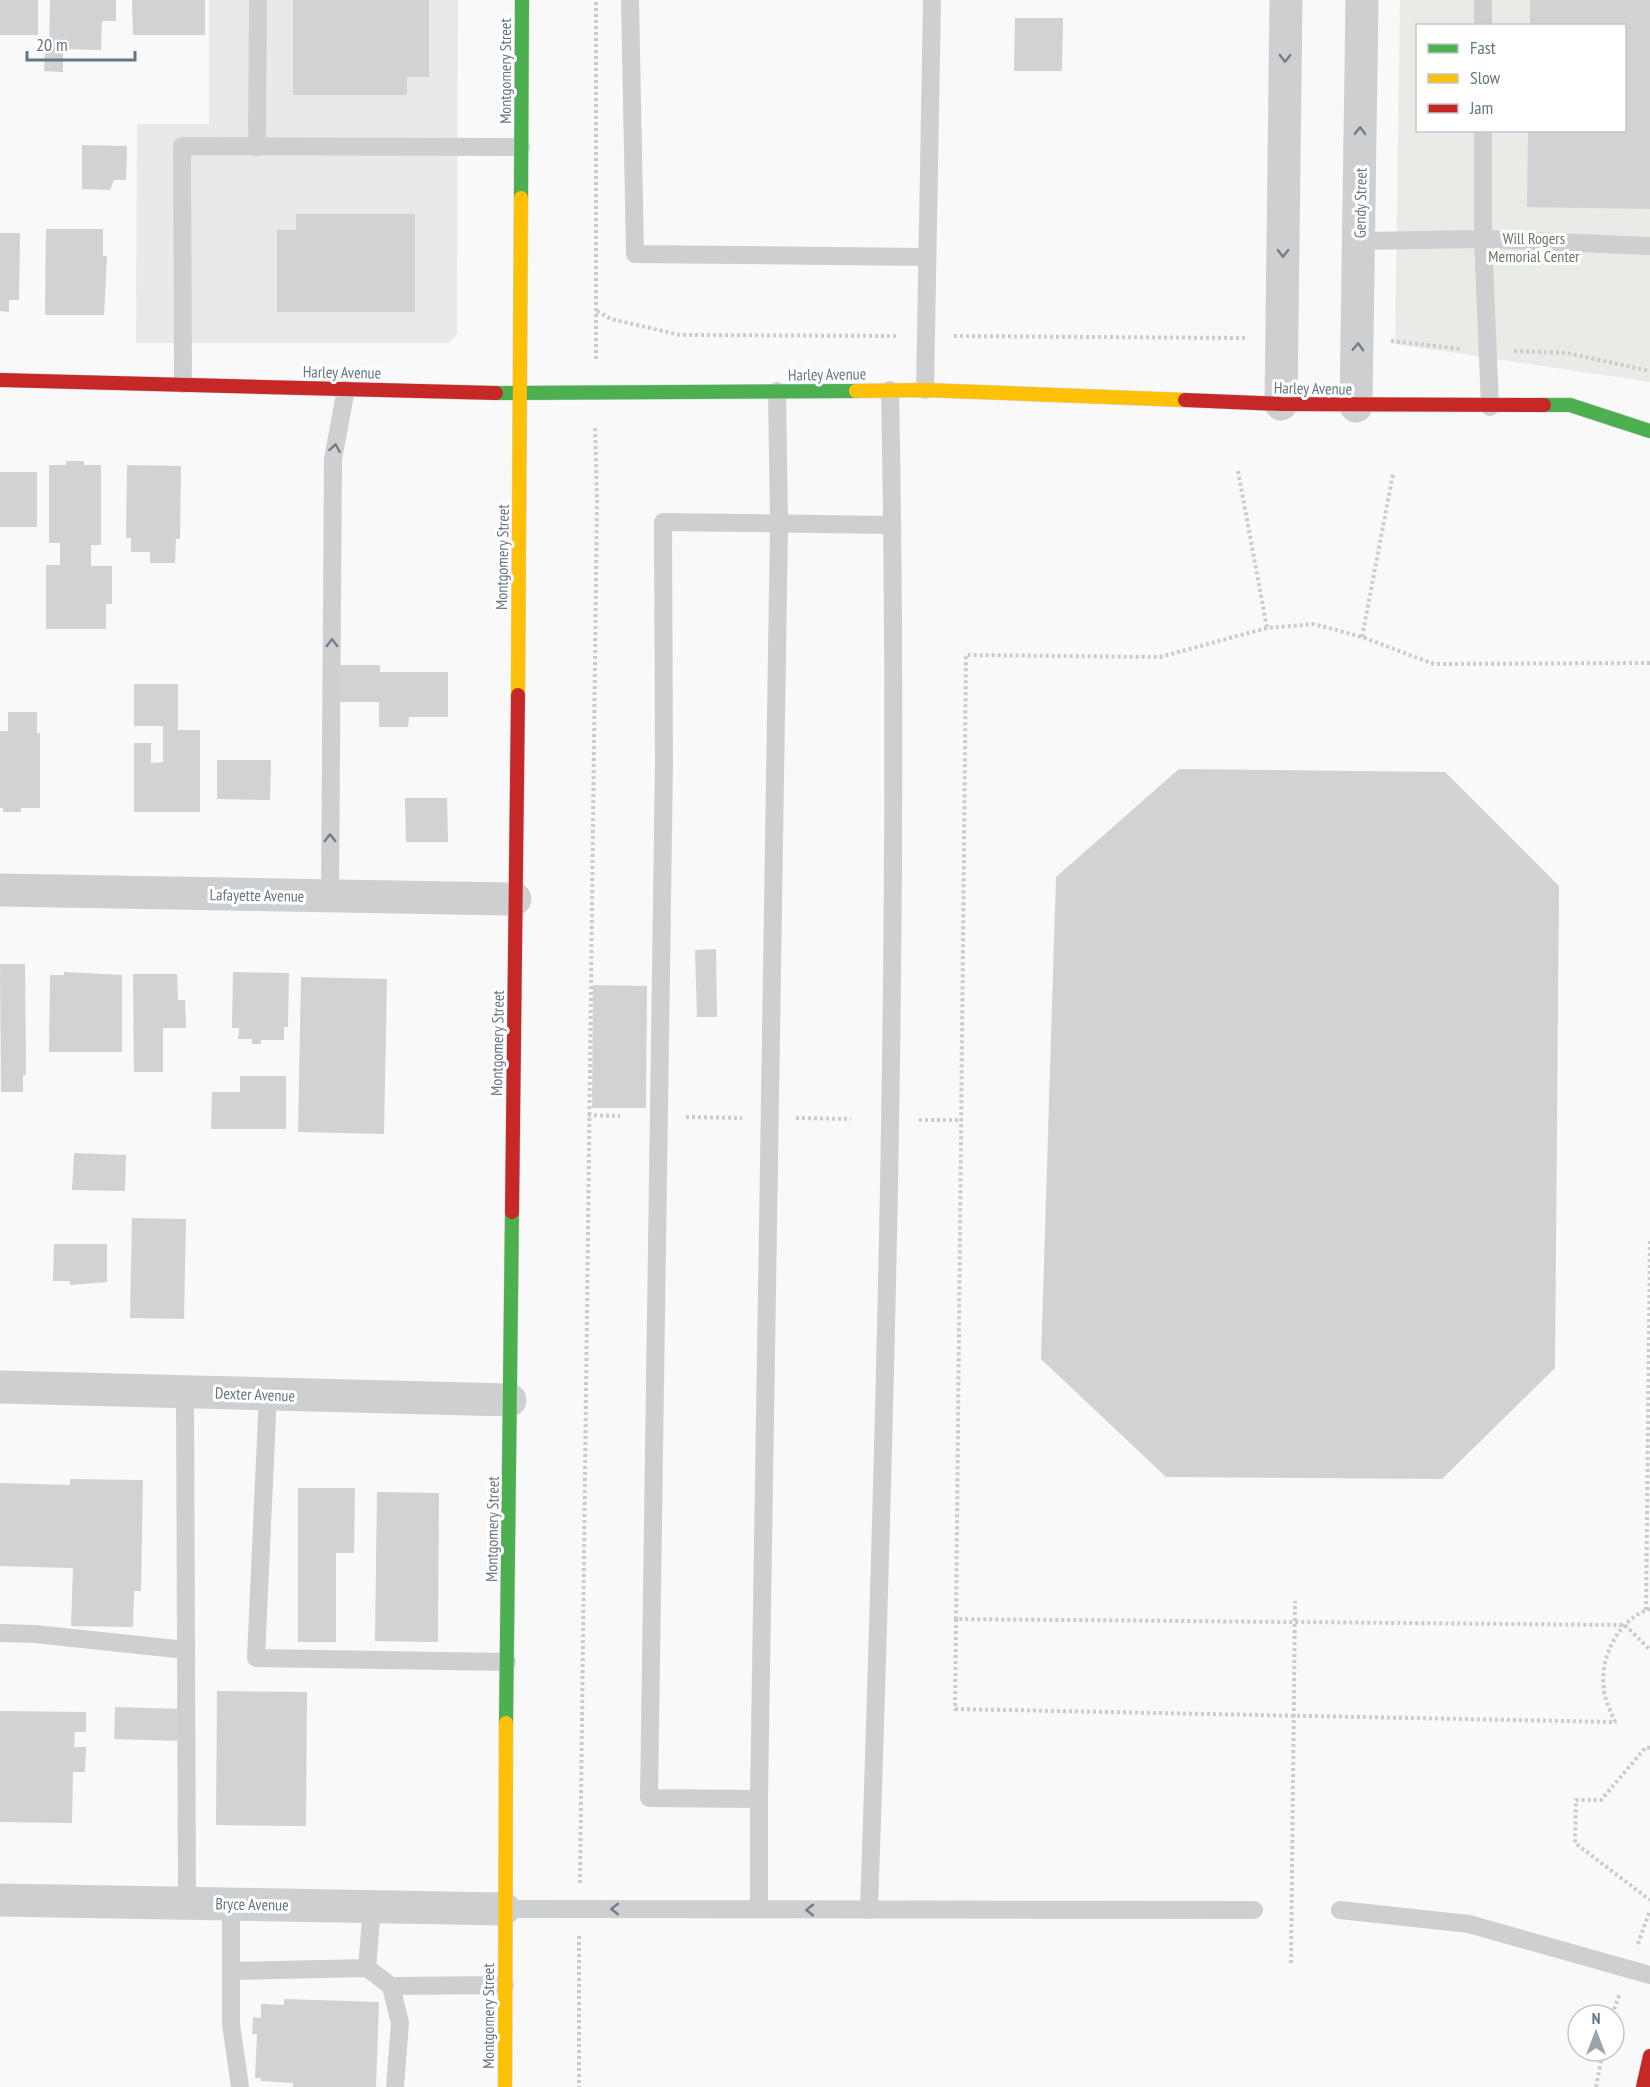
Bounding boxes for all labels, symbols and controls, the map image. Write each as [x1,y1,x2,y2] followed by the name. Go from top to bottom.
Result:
[495,18,515,124] street label: Montgomery Street
[27,24,135,62] scale bar
[1416,24,1626,132] legend
[36,33,68,56] text: 20 m
[1470,36,1496,59] text: Fast
[1279,54,1291,63] one-way arrow
[1470,66,1501,89] text: Slow
[1469,96,1493,119] text: Jam
[1354,127,1367,136] one-way arrow
[1349,167,1371,238] street label: Gendy Street
[1488,228,1580,266] park label: Will Rogers Memorial Center
[1277,249,1289,258] one-way arrow
[1351,343,1364,352] one-way arrow
[303,361,381,383] street label: Harley Avenue
[788,363,866,385] street label: Harley Avenue
[1274,377,1352,399] street label: Harley Avenue
[328,443,341,453] one-way arrow
[491,503,513,610] street label: Montgomery Street
[326,638,338,647] one-way arrow
[324,833,336,842] one-way arrow
[210,884,304,906] street label: Lafayette Avenue
[486,989,508,1096] street label: Montgomery Street
[215,1383,295,1405] street label: Dexter Avenue
[481,1475,503,1582] street label: Montgomery Street
[215,1893,289,1915] street label: Bryce Avenue
[611,1903,620,1915] one-way arrow
[806,1904,815,1916] one-way arrow
[478,1963,498,2069] street label: Montgomery Street
[1566,2003,1626,2063] north arrow
[1592,2008,1600,2028] text: N

